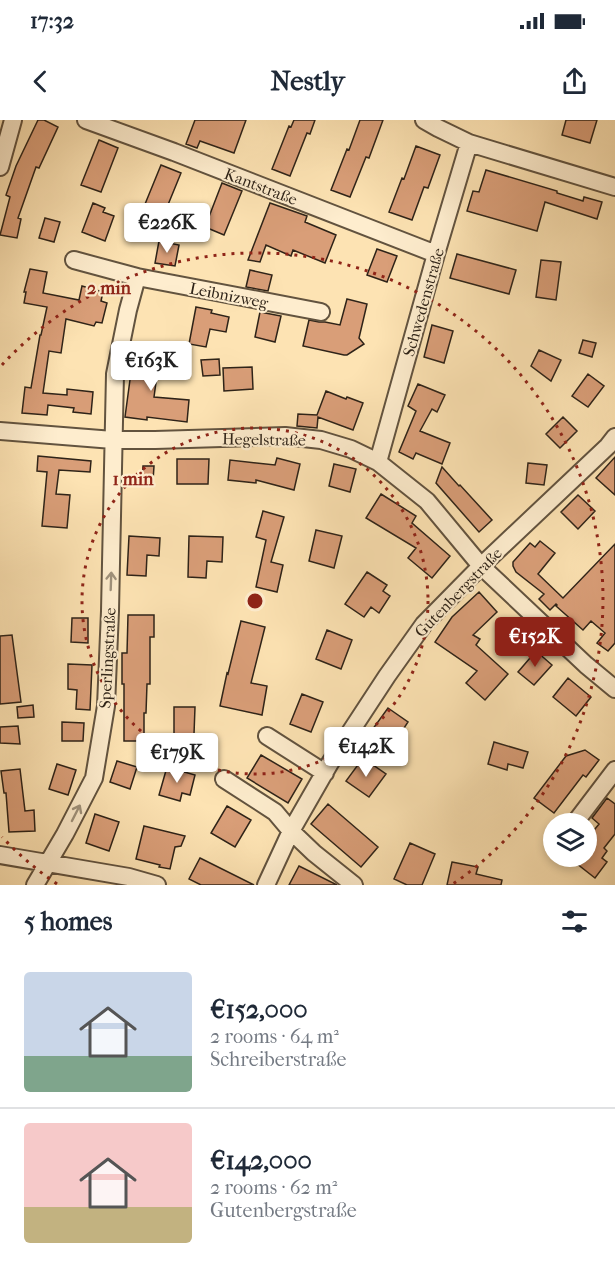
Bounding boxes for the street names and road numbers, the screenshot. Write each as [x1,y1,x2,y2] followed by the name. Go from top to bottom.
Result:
[222,164,300,209] street label: Kantstraße
[399,246,448,359] street label: Schwedenstraße
[188,279,270,313] street label: Leibnizweg
[222,429,306,450] street label: Hegelstraße
[411,544,506,641] street label: Gutenbergstraße
[95,607,120,709] street label: Sperlingstraße

